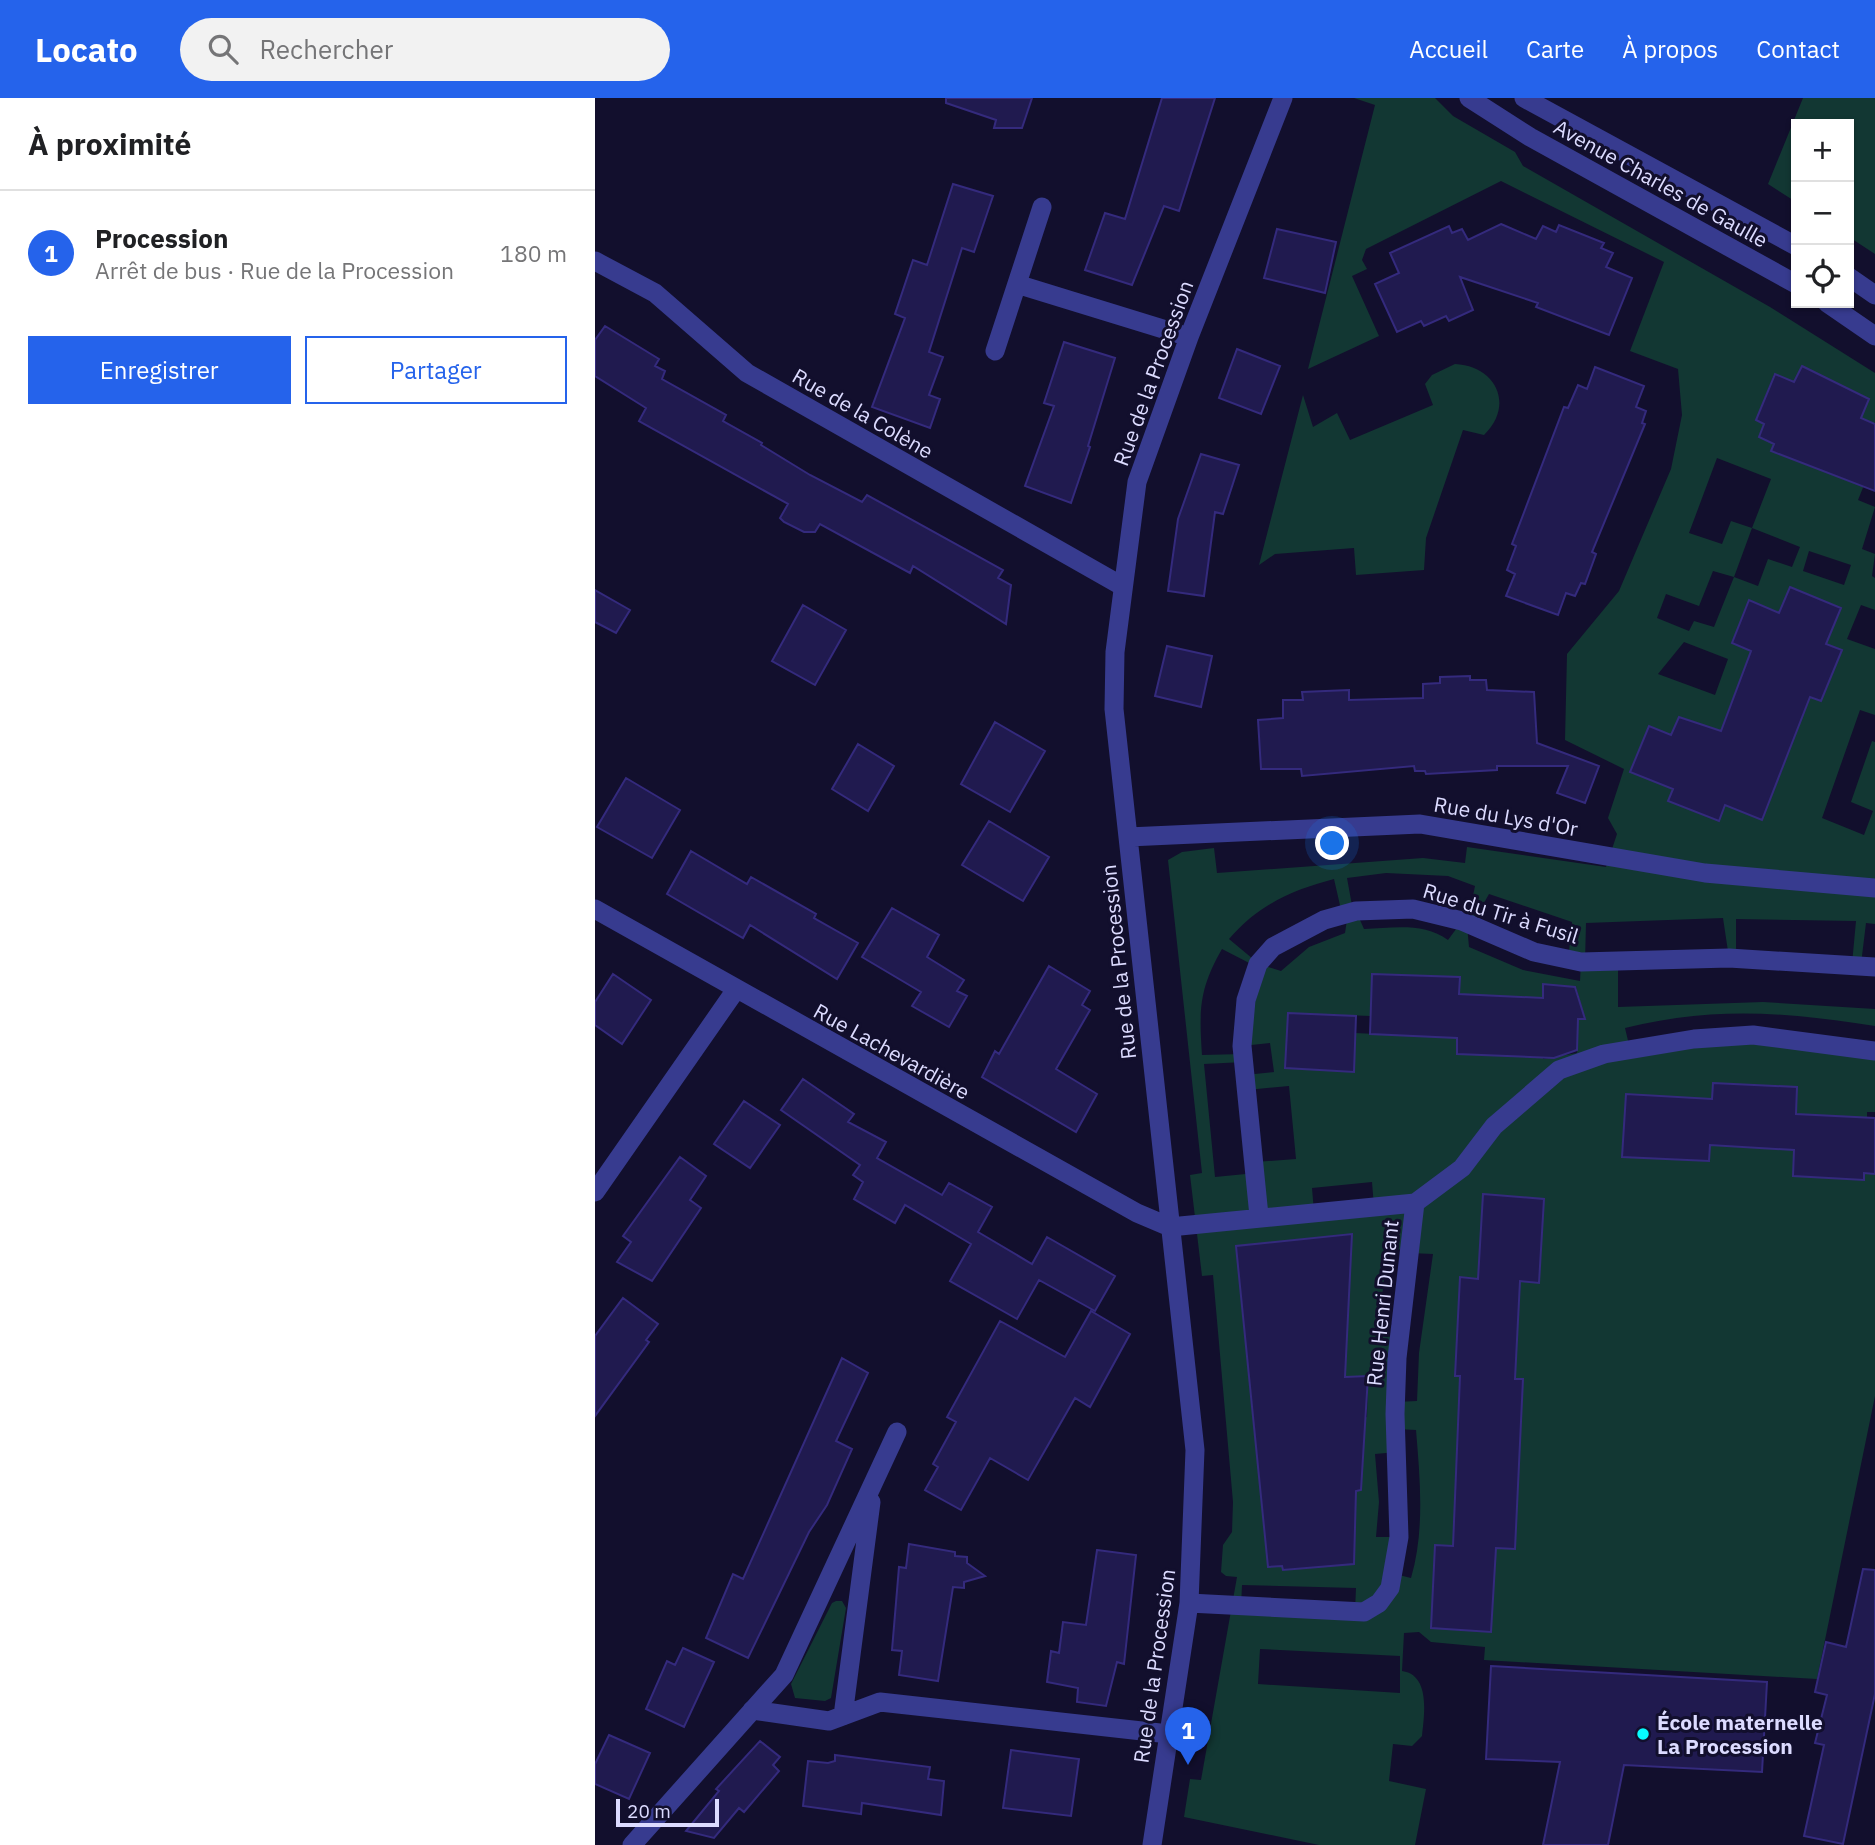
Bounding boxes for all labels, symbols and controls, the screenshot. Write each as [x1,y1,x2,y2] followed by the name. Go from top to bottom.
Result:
[180,18,670,81] search box
[35,28,138,71] text: Locato
[204,30,242,68] icon: search
[260,32,393,66] text: Rechercher
[1409,33,1488,65] text: Accueil
[1526,33,1584,65] text: Carte
[1622,33,1718,65] text: À propos
[1756,33,1840,65] text: Contact
[1549,112,1773,254] street label: Avenue Charles de Gaulle
[1791,119,1854,308] map controls
[1791,119,1854,182] button: +
[28,124,191,163] text: À proximité
[1791,182,1854,245] button: −
[95,221,228,255] text: Procession
[44,238,58,268] text: 1
[500,238,567,268] text: 180 m
[1791,245,1854,308] button: locate
[95,255,454,285] text: Arrêt de bus · Rue de la Procession
[1106,276,1200,470] street label: Rue de la Procession
[28,336,291,404] button: Enregistrer
[305,336,567,404] button: Partager
[788,361,938,465] street label: Rue de la Colène
[1432,790,1581,842] street label: Rue du Lys d'Or
[1315,826,1349,860] your location
[1094,863,1142,1061] street label: Rue de la Procession
[1420,876,1583,950] street label: Rue du Tir à Fusil
[809,996,975,1106] street label: Rue Lachevardière
[1359,1219,1405,1387] street label: Rue Henri Dunant
[1127,1567,1181,1765] street label: Rue de la Procession
[1165,1707,1211,1765] pin: 1
[1657,1708,1823,1760] place label: École maternelle La Procession
[1635,1726,1651,1742] marker: École maternelle La Procession
[616,1796,719,1828] scale bar
[627,1799,671,1823] text: 20 m

